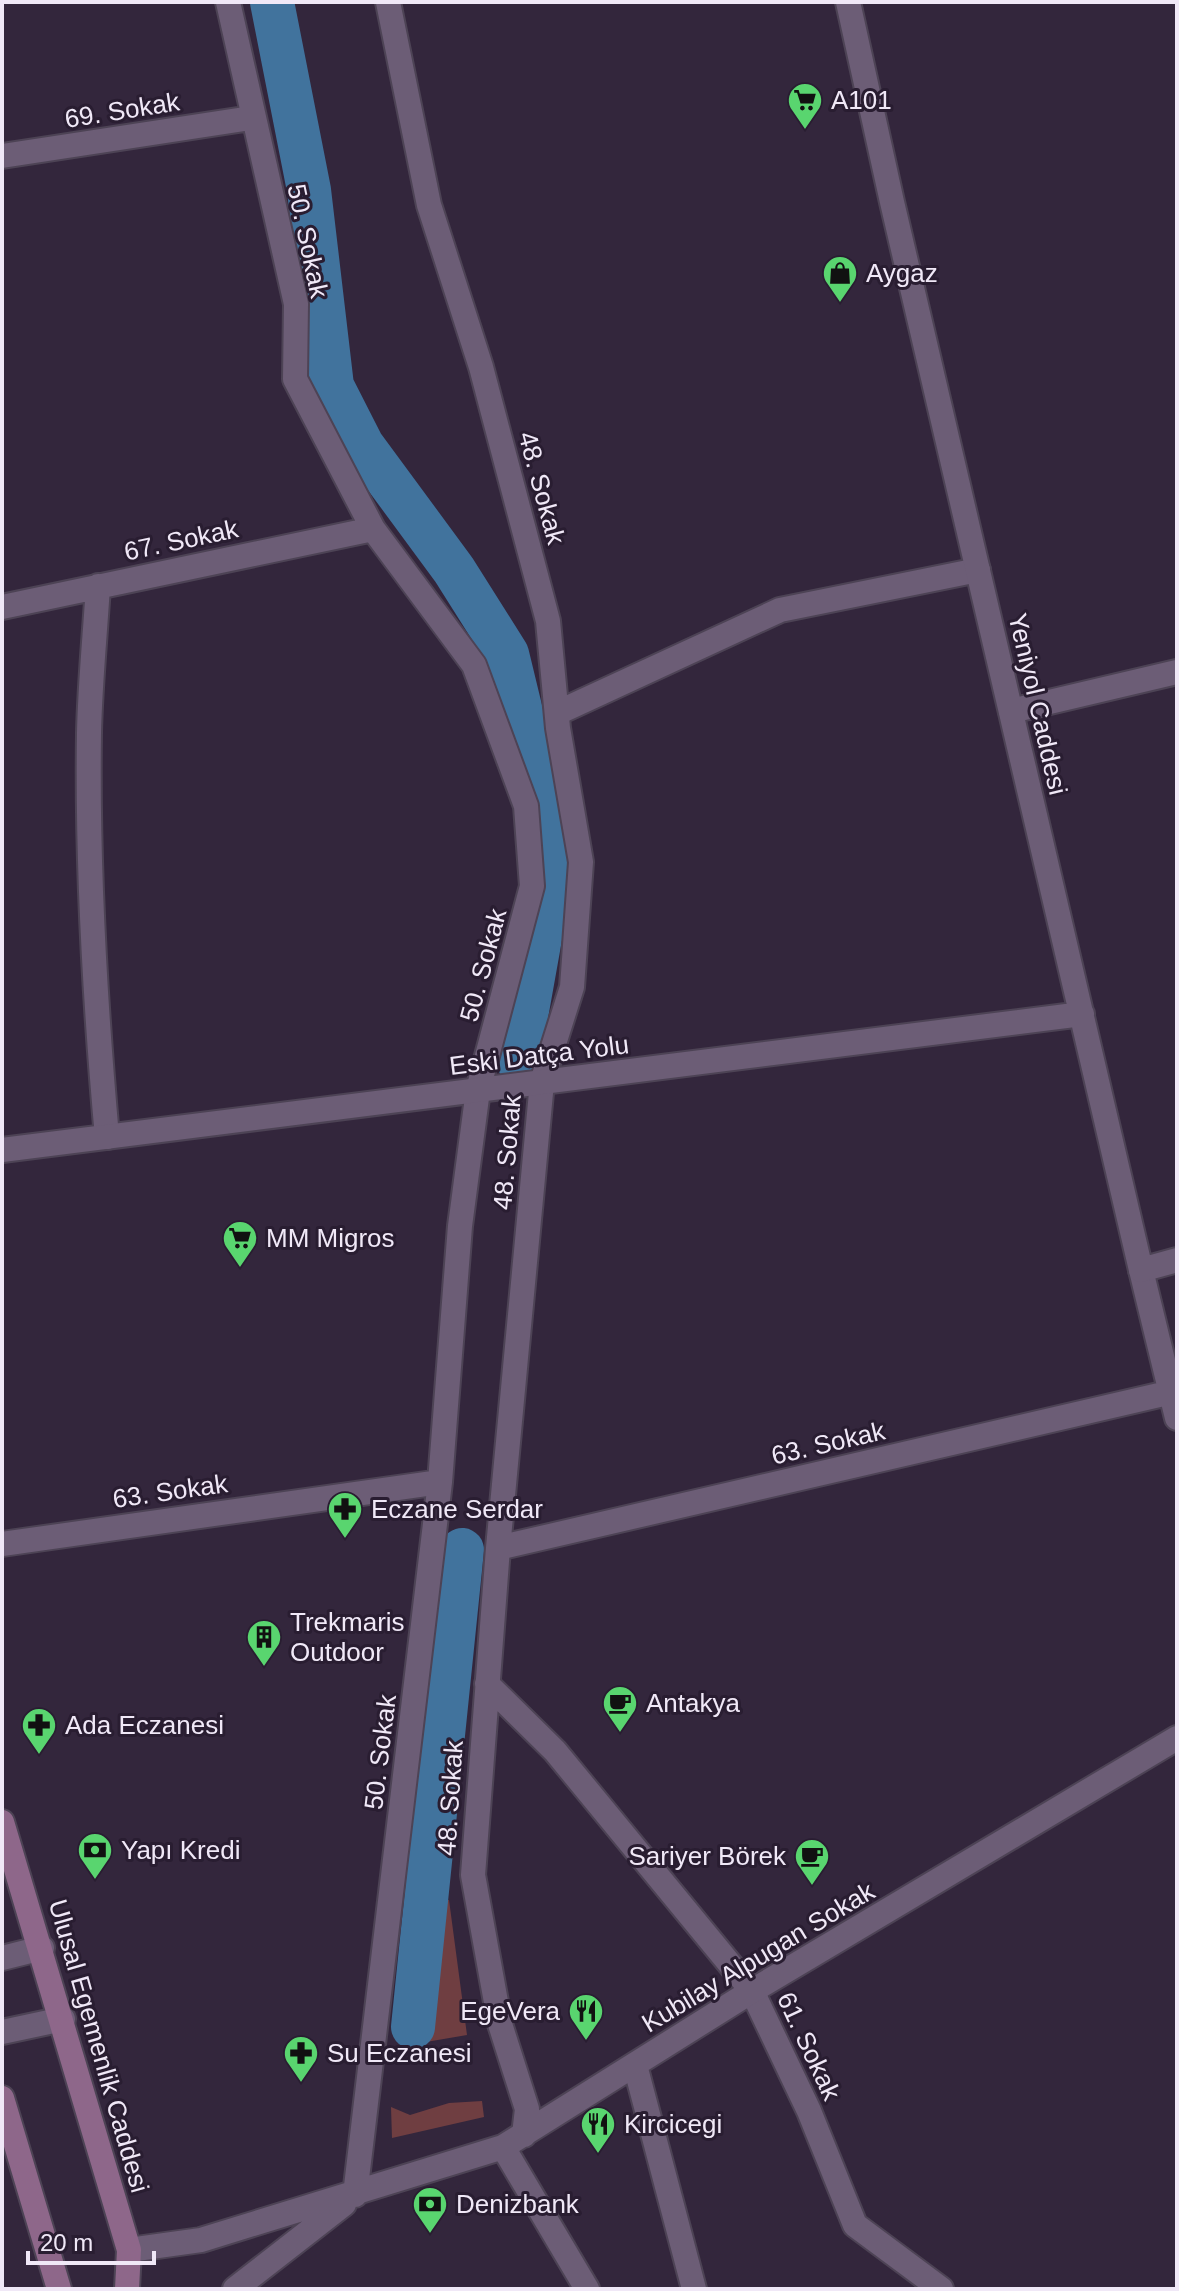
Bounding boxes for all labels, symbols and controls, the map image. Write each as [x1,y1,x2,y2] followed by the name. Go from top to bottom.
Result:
[786,81,824,131] supermarket icon: A101
[831,85,892,115] place label: A101
[63,86,182,134] street label: 69. Sokak
[281,181,335,302] street label: 50. Sokak
[821,254,859,304] shop icon: Aygaz
[866,258,938,288] place label: Aygaz
[513,428,572,549] street label: 48. Sokak
[121,513,242,567] street label: 67. Sokak
[1003,610,1073,798] street label: Yeniyol Caddesi
[454,904,513,1025] street label: 50. Sokak
[448,1029,630,1081] street label: Eski Datça Yolu
[487,1092,527,1211] street label: 48. Sokak
[221,1219,259,1269] supermarket icon: MM Migros
[266,1223,395,1253] place label: MM Migros
[768,1415,889,1471] street label: 63. Sokak
[111,1468,230,1514] street label: 63. Sokak
[326,1490,364,1540] pharmacy icon: Eczane Serdar
[371,1494,543,1524] place label: Eczane Serdar
[290,1607,405,1667] place label: Trekmaris Outdoor
[245,1618,283,1668] building icon: Trekmaris Outdoor
[601,1684,639,1734] cafe icon: Antakya
[646,1688,740,1718] place label: Antakya
[358,1692,402,1811] street label: 50. Sokak
[20,1706,58,1756] pharmacy icon: Ada Eczanesi
[65,1710,224,1740] place label: Ada Eczanesi
[431,1738,469,1857] street label: 48. Sokak
[76,1831,114,1881] bank icon: Yapı Kredi
[121,1835,240,1865] place label: Yapı Kredi
[793,1837,831,1887] cafe icon: Sariyer Börek
[629,1841,787,1871] place label: Sariyer Börek
[636,1875,881,2038] street label: Kubilay Alpugan Sokak
[43,1896,155,2196] street label: Ulusal Egemenlik Caddesi
[771,1987,847,2106] street label: 61. Sokak
[567,1992,605,2042] restaurant icon: EgeVera
[460,1996,561,2026] place label: EgeVera
[282,2034,320,2084] pharmacy icon: Su Eczanesi
[327,2038,472,2068] place label: Su Eczanesi
[579,2105,617,2155] restaurant icon: Kircicegi
[624,2109,722,2139] place label: Kircicegi
[411,2185,449,2235] bank icon: Denizbank
[456,2189,580,2219] place label: Denizbank
[28,2215,154,2265] scale bar
[40,2229,93,2256] text: 20 m

